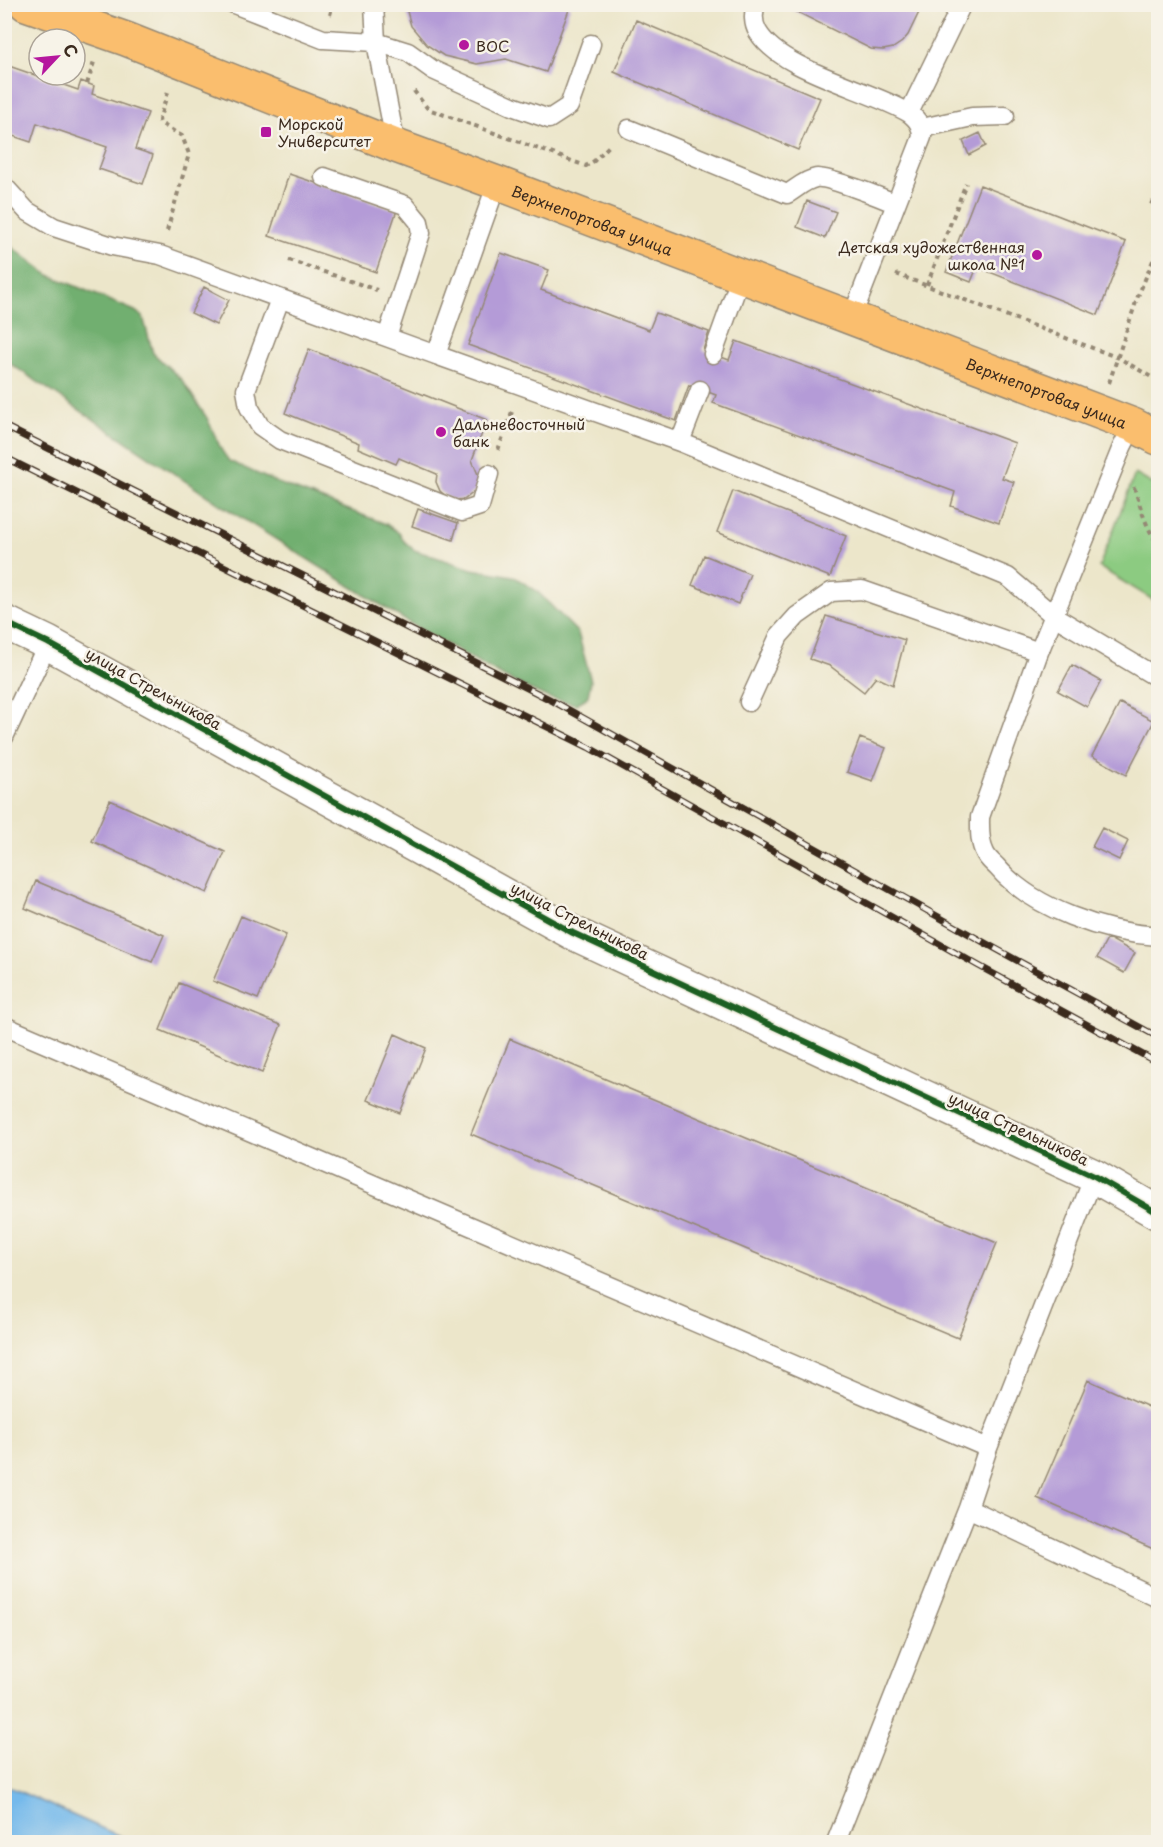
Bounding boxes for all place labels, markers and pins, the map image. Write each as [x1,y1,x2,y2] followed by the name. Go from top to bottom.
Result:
[476,34,510,57] place label: BOC
[457,38,471,52] marker: BOC
[278,112,372,152] place label: Морской Университет
[259,125,273,139] marker: Морской Университет
[838,235,1025,275] place label: Детская художественная школа №1
[1030,248,1044,262] marker: Детская художественная школа №1
[452,412,585,452] place label: Дальневосточный банк
[434,425,448,439] marker: Дальневосточный банк

